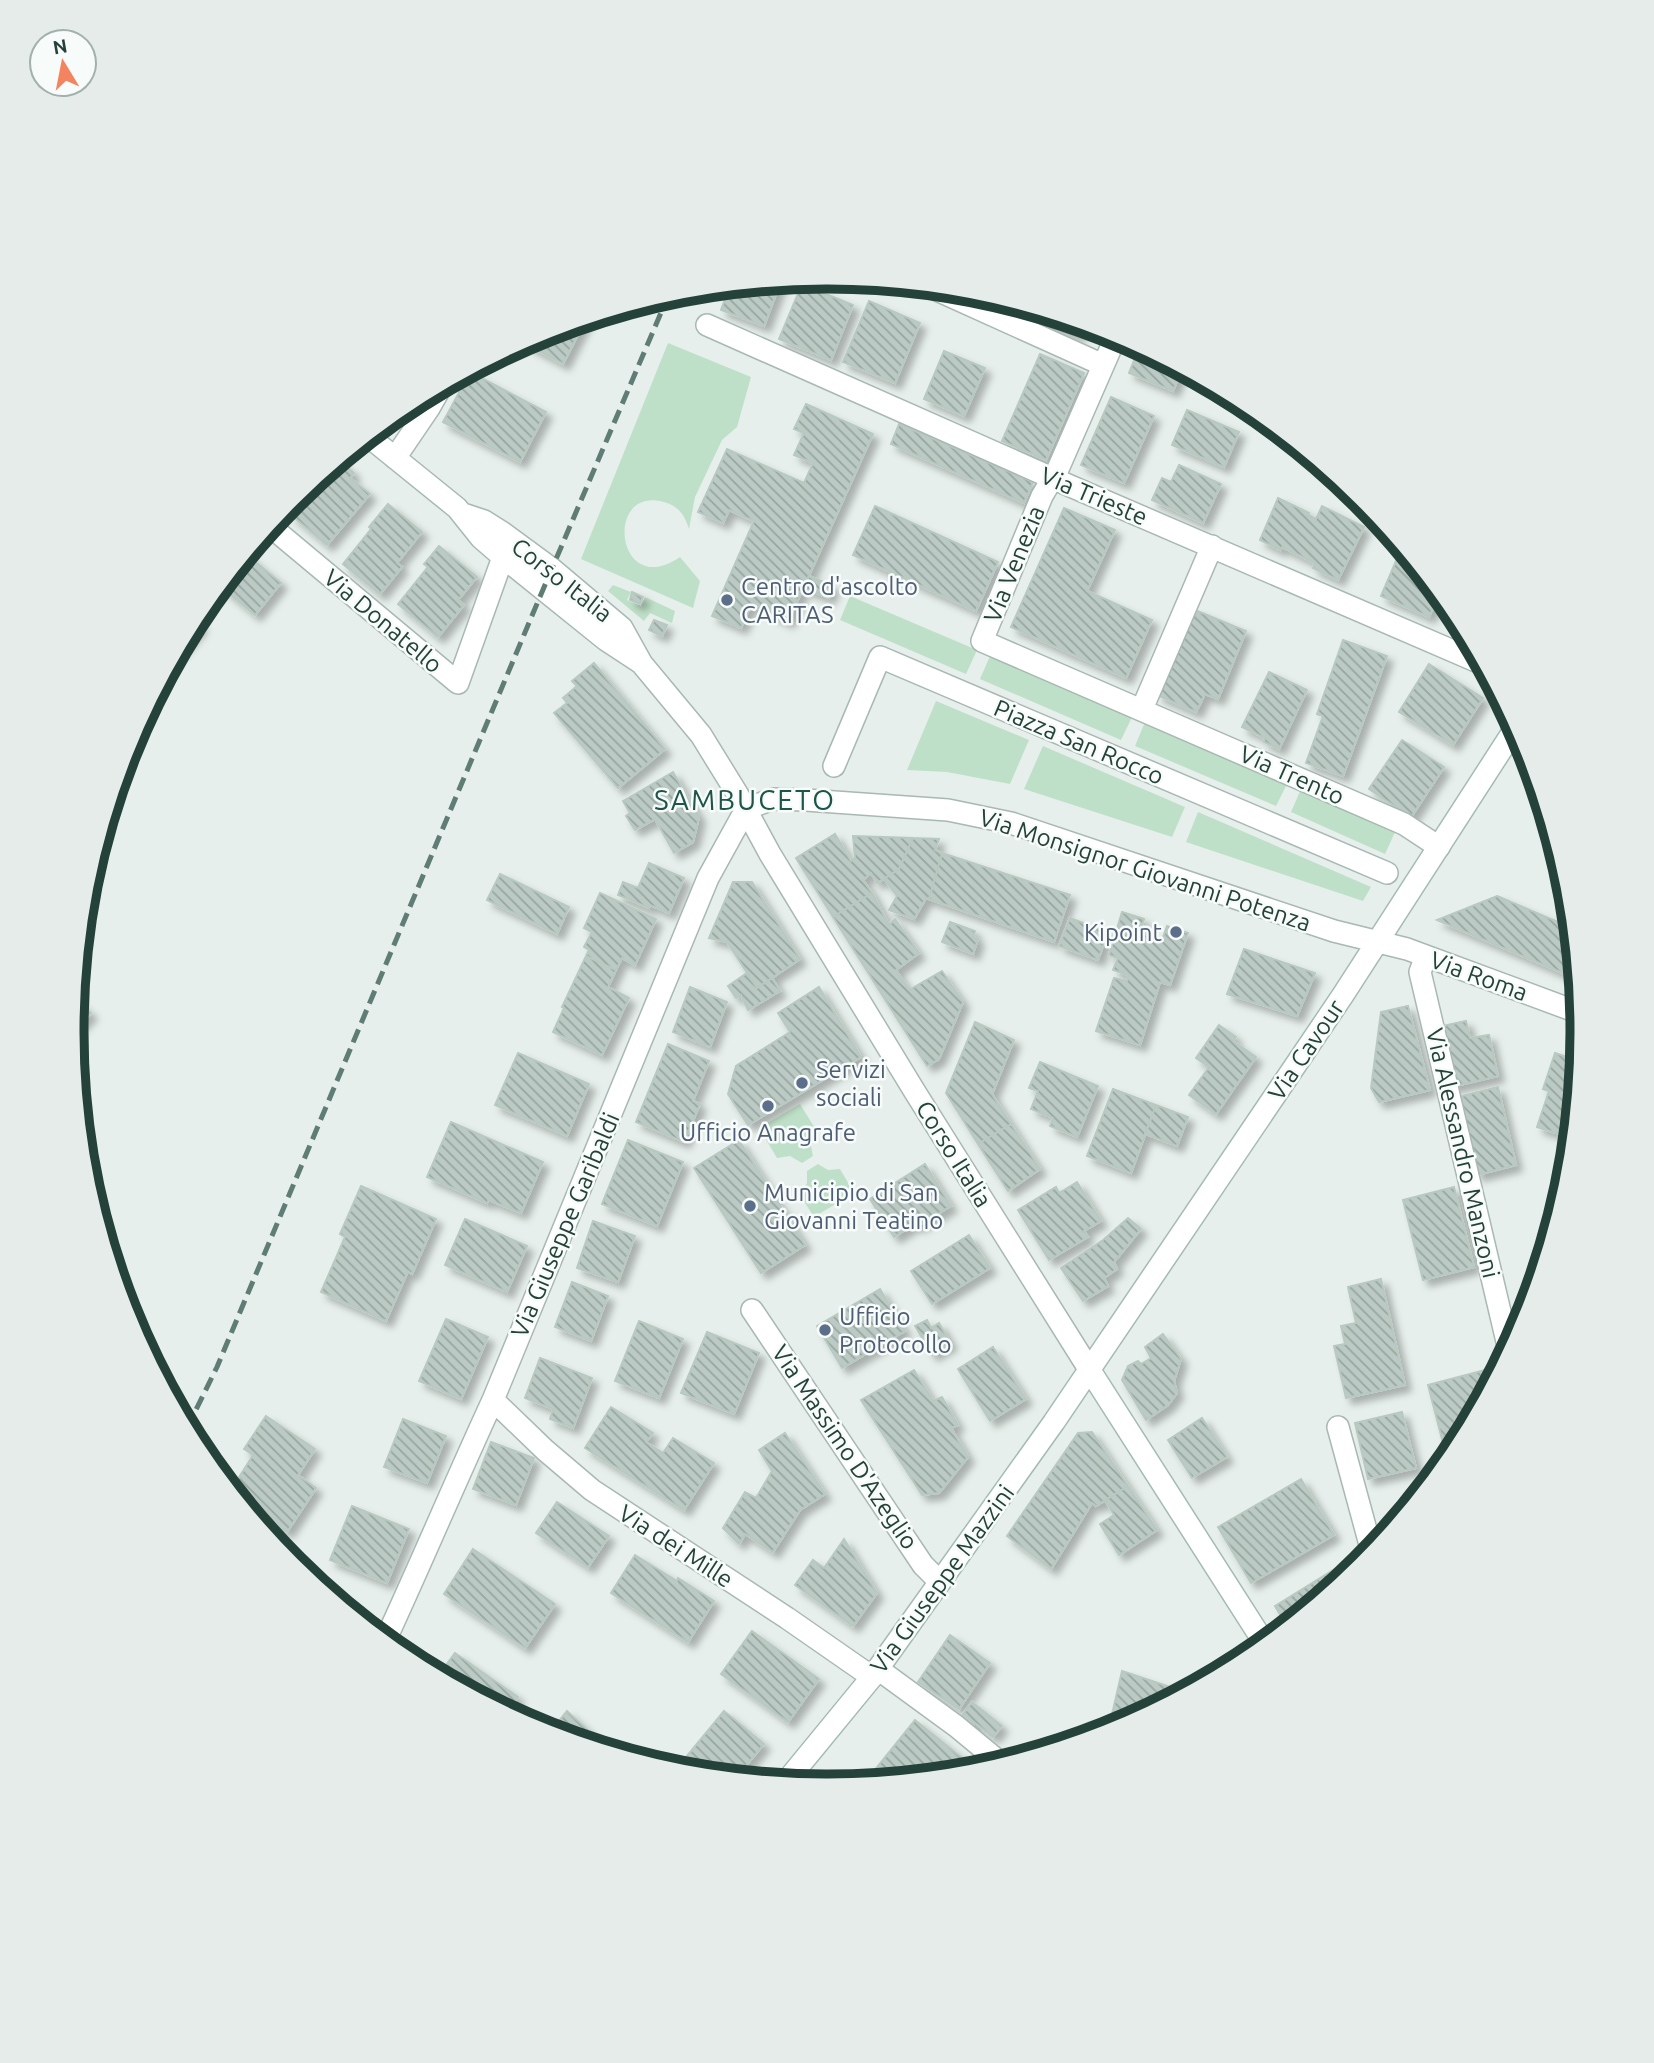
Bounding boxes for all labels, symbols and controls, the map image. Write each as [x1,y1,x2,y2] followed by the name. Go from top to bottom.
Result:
[28,28,98,98] north arrow
[51,34,69,58] text: N
[1037,461,1151,531] street label: Via Trieste
[978,502,1050,626] street label: Via Venezia
[506,532,618,628] street label: Corso Italia
[318,564,448,678] street label: Via Donatello
[741,573,918,628] place label: Centro d'ascolto CARITAS
[719,592,735,608] marker: Centro d'ascolto CARITAS
[990,694,1168,790] street label: Piazza San Rocco
[1236,740,1348,810] street label: Via Trento
[654,784,836,815] district label: SAMBUCETO
[976,804,1314,936] street label: Via Monsignor Giovanni Potenza
[1084,919,1163,946] place label: Kipoint
[1168,924,1184,940] marker: Kipoint
[1427,946,1531,1006] street label: Via Roma
[1263,995,1349,1105] street label: Via Cavour
[1421,1025,1505,1281] street label: Via Alessandro Manzoni
[816,1056,886,1111] place label: Servizi sociali
[794,1075,810,1091] marker: Servizi sociali
[911,1096,997,1212] street label: Corso Italia
[760,1098,776,1114] marker: Ufficio Anagrafe
[505,1109,625,1341] street label: Via Giuseppe Garibaldi
[680,1119,856,1146] place label: Ufficio Anagrafe
[764,1179,943,1234] place label: Municipio di San Giovanni Teatino
[742,1198,758,1214] marker: Municipio di San Giovanni Teatino
[839,1303,952,1358] place label: Ufficio Protocollo
[817,1322,833,1338] marker: Ufficio Protocollo
[767,1340,923,1554] street label: Via Massimo D'Azeglio
[865,1480,1019,1678] street label: Via Giuseppe Mazzini
[614,1499,738,1593] street label: Via dei Mille

